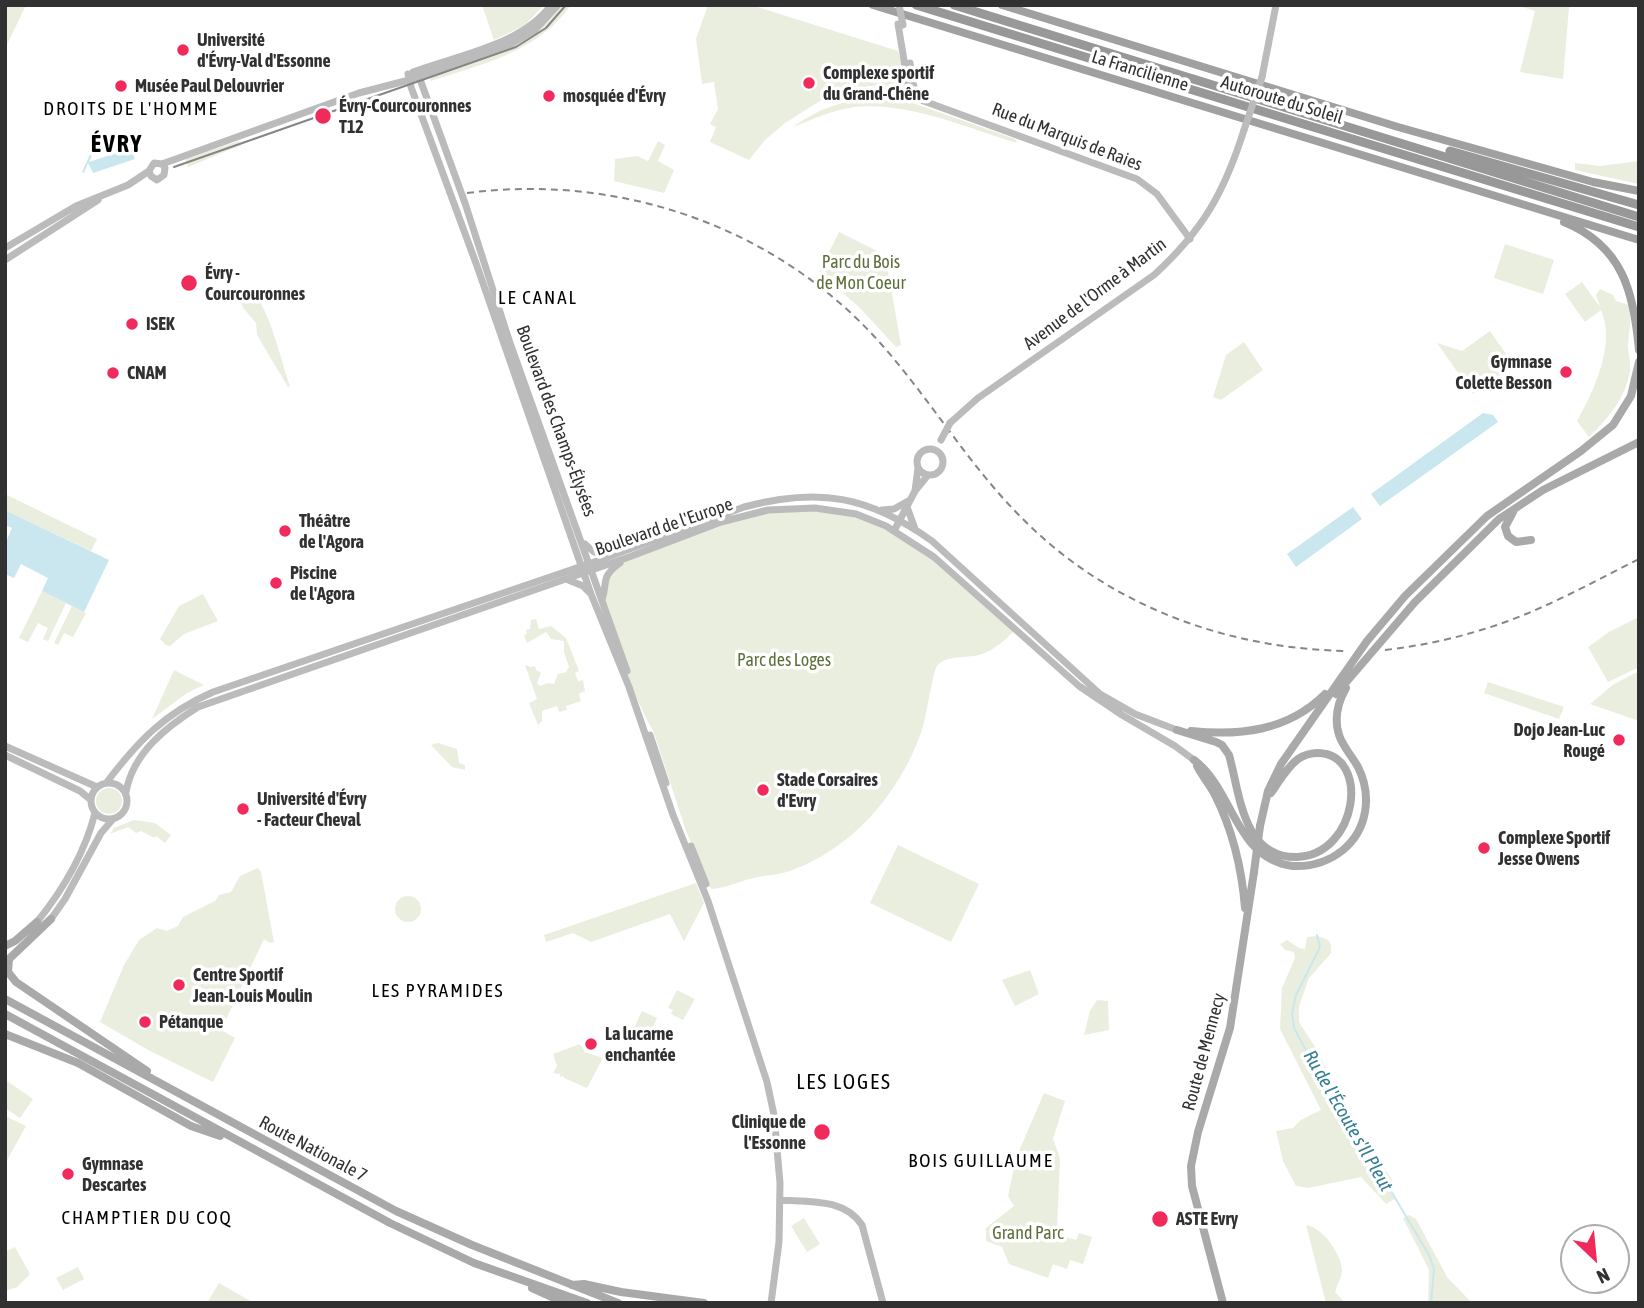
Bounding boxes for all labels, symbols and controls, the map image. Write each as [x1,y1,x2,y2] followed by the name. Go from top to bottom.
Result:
[197,29,331,72] place label: Université d'Évry-Val d'Essonne
[175,42,191,58] marker: Université d'Évry-Val d'Essonne
[1089,46,1191,96] street label: La Francilienne
[823,62,934,104] place label: Complexe sportif du Grand-Chêne
[1218,71,1346,129] street label: Autoroute du Soleil
[135,75,284,97] place label: Musée Paul Delouvrier
[801,75,817,91] marker: Complexe sportif du Grand-Chêne
[113,78,129,94] marker: Musée Paul Delouvrier
[563,85,666,107] place label: mosquée d'Évry
[541,88,557,104] marker: mosquée d'Évry
[339,95,471,138] place label: Évry-Courcouronnes T12
[45,98,217,120] district label: DROITS DE L'HOMME
[989,98,1145,176] street label: Rue du Marquis de Raies
[313,106,333,126] marker: Évry-Courcouronnes T12
[91,130,143,158] district label: ÉVRY
[1019,233,1171,355] street label: Avenue de l'Orme à Martin
[816,251,906,294] park label: Parc du Bois de Mon Coeur
[205,262,305,304] place label: Évry - Courcouronnes
[179,273,199,293] marker: Évry - Courcouronnes
[499,287,577,309] district label: LE CANAL
[146,313,175,335] place label: ISEK
[124,316,140,332] marker: ISEK
[511,322,601,520] street label: Boulevard des Champs-Élysées
[1455,351,1552,394] place label: Gymnase Colette Besson
[127,362,167,384] place label: CNAM
[1558,364,1574,380] marker: Gymnase Colette Besson
[105,365,121,381] marker: CNAM
[592,493,736,561] street label: Boulevard de l'Europe
[299,510,364,552] place label: Théâtre de l'Agora
[277,523,293,539] marker: Théâtre de l'Agora
[290,562,355,604] place label: Piscine de l'Agora
[268,575,284,591] marker: Piscine de l'Agora
[737,649,831,671] park label: Parc des Loges
[1514,719,1605,762] place label: Dojo Jean-Luc Rougé
[1611,732,1627,748] marker: Dojo Jean-Luc Rougé
[777,769,878,812] place label: Stade Corsaires d'Evry
[755,782,771,798] marker: Stade Corsaires d'Evry
[257,788,367,830] place label: Université d'Évry - Facteur Cheval
[235,801,251,817] marker: Université d'Évry - Facteur Cheval
[1498,827,1610,870] place label: Complexe Sportif Jesse Owens
[1476,840,1492,856] marker: Complexe Sportif Jesse Owens
[193,964,312,1006] place label: Centre Sportif Jean-Louis Moulin
[171,977,187,993] marker: Centre Sportif Jean-Louis Moulin
[373,980,503,1002] district label: LES PYRAMIDES
[1178,991,1230,1113] street label: Route de Mennecy
[159,1011,223,1033] place label: Pétanque
[137,1014,153,1030] marker: Pétanque
[605,1023,676,1066] place label: La lucarne enchantée
[583,1036,599,1052] marker: La lucarne enchantée
[1298,1046,1398,1196] water label: Ru de l'Écoute s'Il Pleut
[797,1069,891,1095] district label: LES LOGES
[255,1111,371,1187] street label: Route Nationale 7
[732,1111,806,1154] place label: Clinique de l'Essonne
[812,1122,832,1142] marker: Clinique de l'Essonne
[910,1150,1052,1172] district label: BOIS GUILLAUME
[82,1153,146,1196] place label: Gymnase Descartes
[60,1166,76,1182] marker: Gymnase Descartes
[63,1207,231,1229] district label: CHAMPTIER DU COQ
[1176,1208,1238,1230] place label: ASTE Evry
[1150,1209,1170,1229] marker: ASTE Evry
[992,1222,1064,1244] park label: Grand Parc
[1560,1224,1630,1294] north arrow
[1593,1264,1613,1288] text: N

